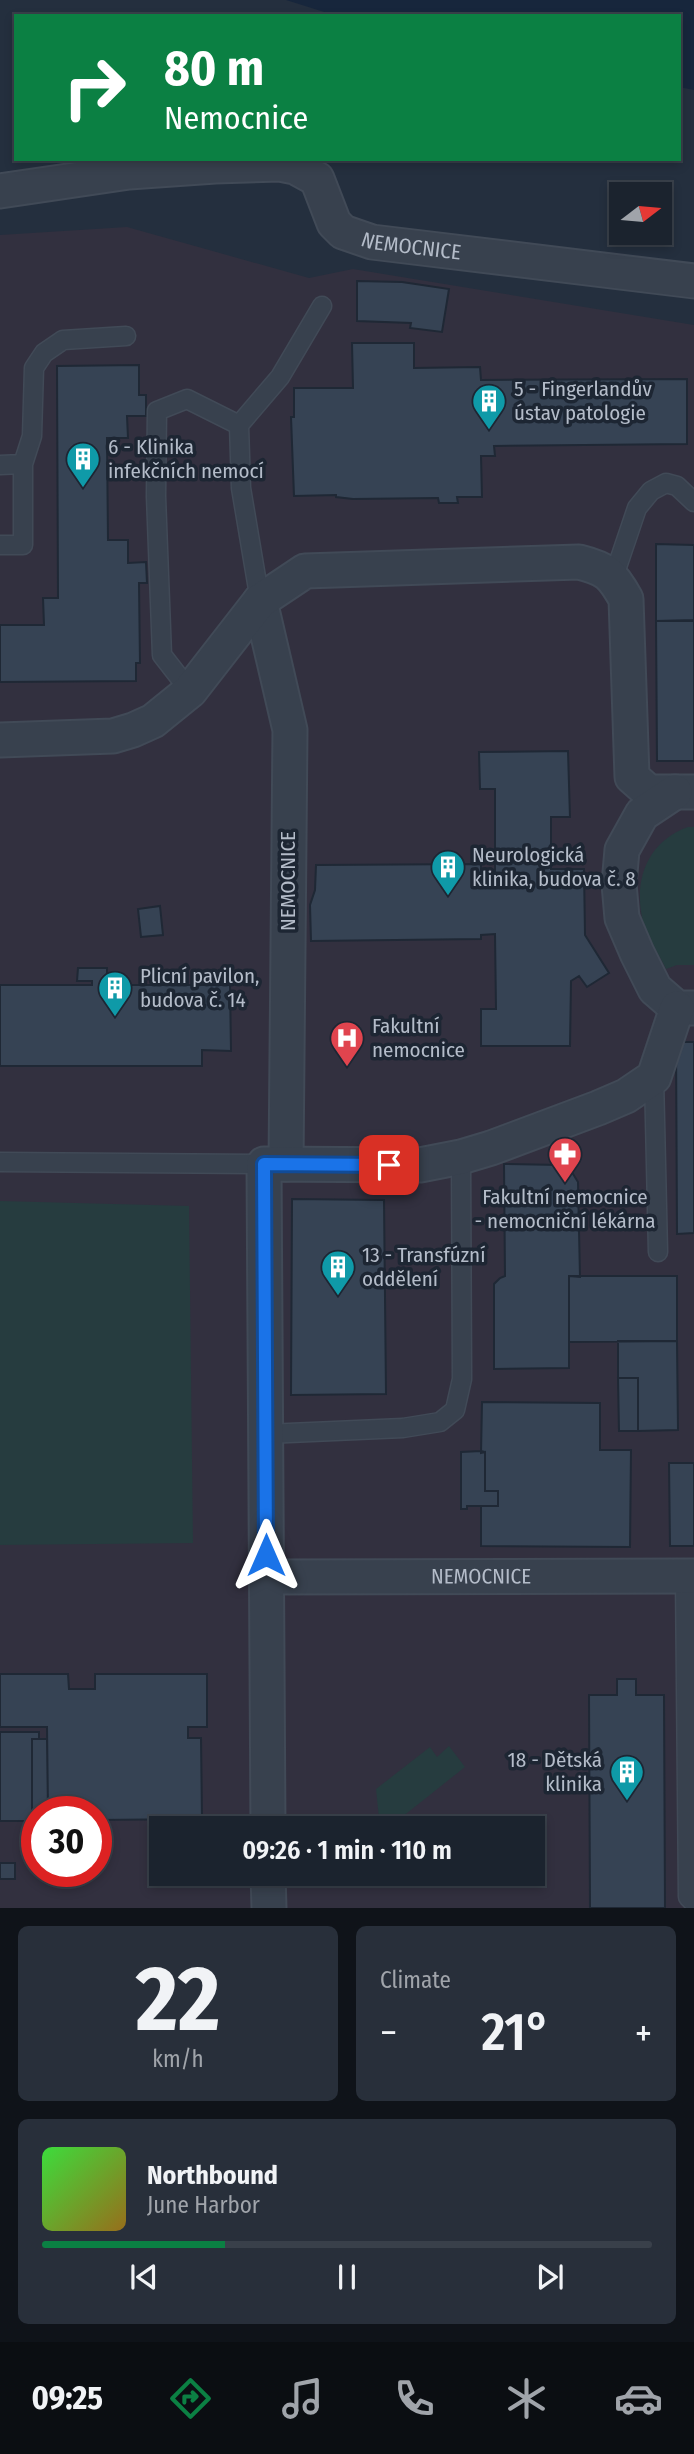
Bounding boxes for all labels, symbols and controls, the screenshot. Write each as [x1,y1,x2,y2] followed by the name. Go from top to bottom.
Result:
[164,39,264,98] text: 80 m
[49,42,140,133] icon: right
[164,99,308,137] text: Nemocnice
[609,182,672,245] north arrow
[609,182,672,245] map controls
[358,226,462,266] street label: NEMOCNICE
[514,376,652,426] place label: 5 - Fingerlandův ústav patologie
[470,382,508,431] building icon: 5 - Fingerlandův ústav patologie
[108,434,264,484] place label: 6 - Klinika infekčních nemocí
[64,440,102,489] building icon: 6 - Klinika infekčních nemocí
[275,831,301,931] street label: NEMOCNICE
[472,842,636,892] place label: Neurologická klinika, budova č. 8
[429,848,467,897] building icon: Neurologická klinika, budova č. 8
[140,963,259,1013] place label: Plicní pavilon, budova č. 14
[96,969,134,1018] building icon: Plicní pavilon, budova č. 14
[372,1013,465,1063] place label: Fakultní nemocnice
[328,1019,366,1068] hospital icon: Fakultní nemocnice
[359,1135,419,1195] pin
[546,1135,584,1184] pharmacy icon: Fakultní nemocnice - nemocniční lékárna
[370,1146,408,1184] icon: arrive
[474,1184,656,1234] place label: Fakultní nemocnice - nemocniční lékárna
[362,1242,485,1292] place label: 13 - Transfúzní oddělení
[319,1248,357,1297] building icon: 13 - Transfúzní oddělení
[229,1518,303,1592] position arrow
[431,1563,531,1590] street label: NEMOCNICE
[508,1747,602,1797] place label: 18 - Dětská klinika
[608,1753,646,1802] building icon: 18 - Dětská klinika
[21,1796,112,1887] speed limit sign: 30
[242,1835,452,1866] text: 09:26 · 1 min · 110 m
[136,1945,220,2054] text: 22
[380,1966,451,1994] text: Climate
[481,2001,550,2064] text: 21°
[380,2010,397,2056] text: −
[635,2010,652,2056] text: +
[152,2045,204,2073] text: km/h
[147,2160,278,2191] text: Northbound
[147,2191,260,2219] text: June Harbor
[125,2258,163,2296] icon: previous
[328,2258,366,2296] icon: pause
[531,2258,569,2296] icon: next
[166,2374,215,2423] icon: directions
[278,2374,327,2423] icon: music
[390,2374,439,2423] icon: phone
[502,2374,551,2423] icon: climate
[614,2374,663,2423] icon: car
[31,2379,103,2417] text: 09:25

